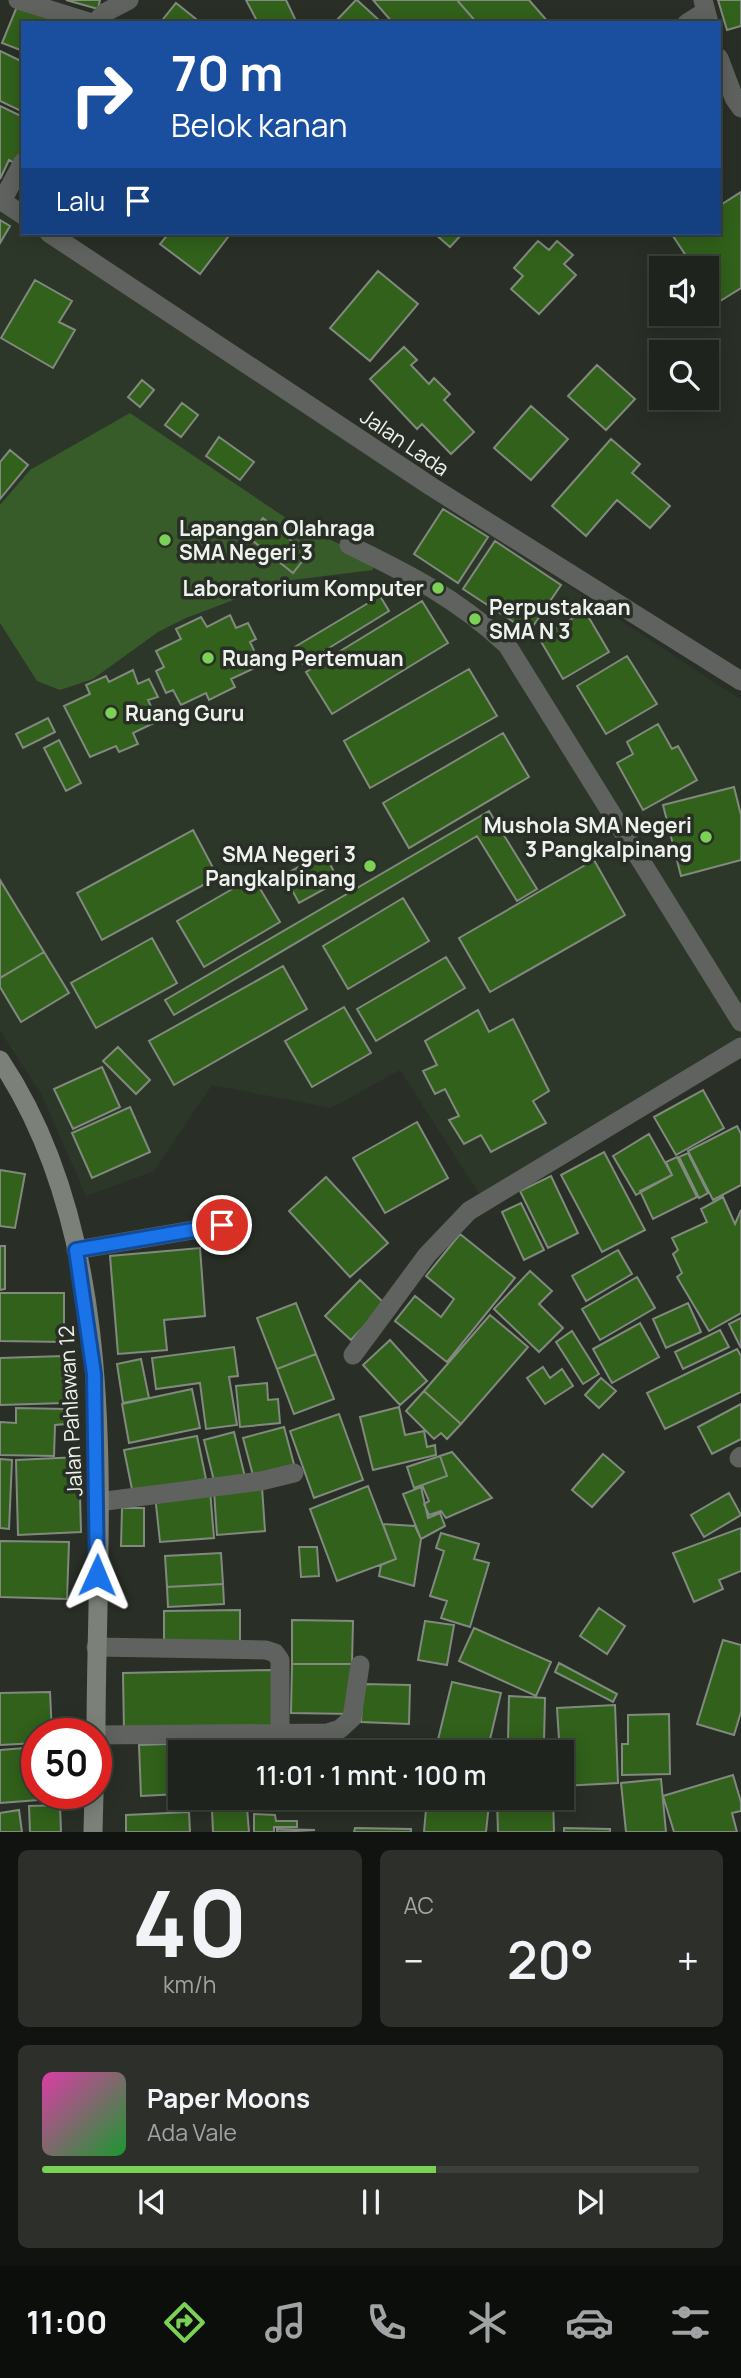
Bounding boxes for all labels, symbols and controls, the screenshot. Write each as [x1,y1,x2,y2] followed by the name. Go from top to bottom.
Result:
[171,39,283,106] text: 70 m
[56,49,147,140] icon: right
[171,103,347,147] text: Belok kanan
[119,182,157,220] icon: arrive
[56,183,105,219] text: Lalu
[649,256,719,410] map controls
[649,256,719,326] button: sound
[649,340,719,410] button: search
[355,402,455,482] street label: Jalan Lada
[179,514,375,566] place label: Lapangan Olahraga SMA Negeri 3
[157,532,173,548] marker: Lapangan Olahraga SMA Negeri 3
[182,574,424,602] place label: Laboratorium Komputer
[430,580,446,596] marker: Laboratorium Komputer
[489,593,631,645] place label: Perpustakaan SMA N 3
[467,611,483,627] marker: Perpustakaan SMA N 3
[222,644,404,672] place label: Ruang Pertemuan
[200,650,216,666] marker: Ruang Pertemuan
[125,699,244,727] place label: Ruang Guru
[103,705,119,721] marker: Ruang Guru
[484,811,692,863] place label: Mushola SMA Negeri 3 Pangkalpinang
[698,829,714,845] marker: Mushola SMA Negeri 3 Pangkalpinang
[205,840,356,892] place label: SMA Negeri 3 Pangkalpinang
[362,858,378,874] marker: SMA Negeri 3 Pangkalpinang
[192,1195,252,1255] pin
[203,1206,241,1244] icon: arrive
[52,1325,88,1497] street label: Jalan Pahlawan 12
[60,1538,134,1612] position arrow
[21,1718,112,1809] speed limit sign: 50
[256,1757,486,1793] text: 11:01 · 1 mnt · 100 m
[132,1860,247,1984] text: 40
[404,1889,434,1921] text: AC
[507,1924,594,1995] text: 20°
[404,1934,424,1986] text: −
[677,1934,699,1986] text: +
[163,1968,217,2000] text: km/h
[147,2080,310,2116] text: Paper Moons
[147,2116,237,2148] text: Ada Vale
[133,2183,171,2221] icon: previous
[352,2183,390,2221] icon: pause
[571,2183,609,2221] icon: next
[160,2298,209,2347] icon: directions
[261,2298,310,2347] icon: music
[362,2298,411,2347] icon: phone
[463,2298,512,2347] icon: climate
[565,2298,614,2347] icon: car
[666,2298,715,2347] icon: filters
[26,2300,107,2344] text: 11:00

